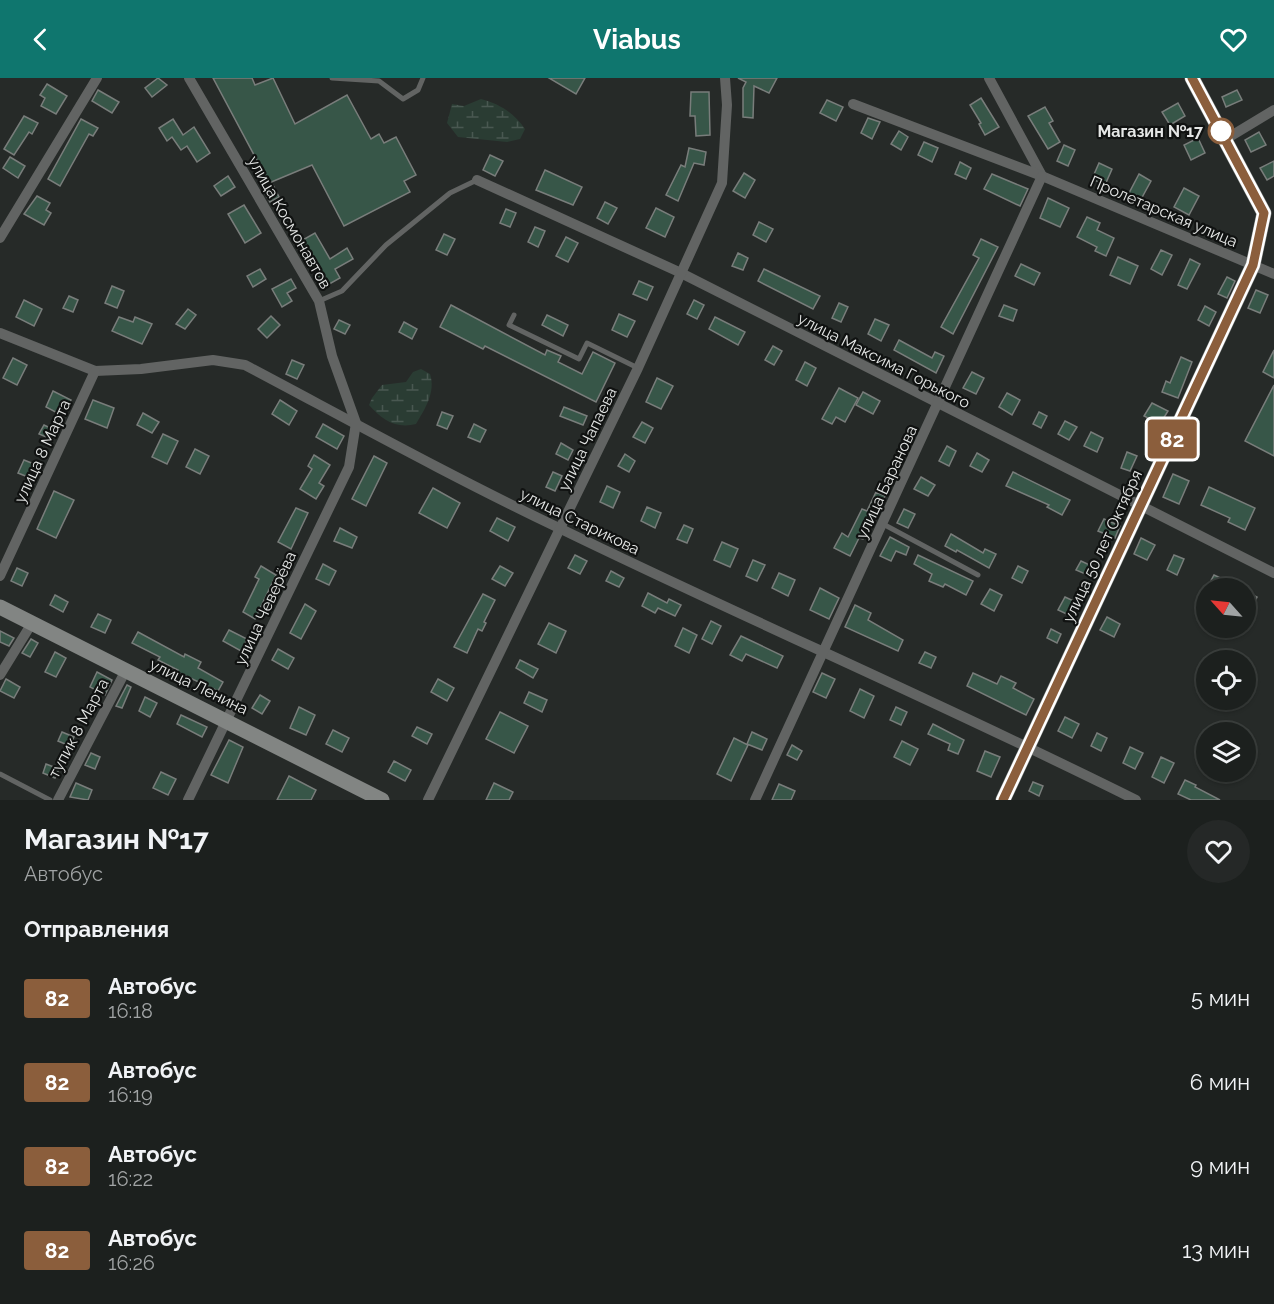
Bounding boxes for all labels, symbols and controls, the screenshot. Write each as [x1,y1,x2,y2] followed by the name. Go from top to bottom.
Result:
[24,23,57,56] icon: back
[1217,23,1250,56] icon: heart
[593,24,681,55] text: Viabus
[1208,118,1234,144] marker: Магазин №17
[1098,122,1203,141] place label: Магазин №17
[244,152,335,292] street label: улица Космонавтов
[1087,172,1240,251] street label: Пролетарская улица
[794,309,973,412] street label: улица Максима Горького
[554,384,621,494] street label: улица Чапаева
[10,397,75,506] street label: улица 8 Марта
[1145,420,1199,458] line badge: 82
[852,422,921,542] street label: улица Баранова
[1160,427,1184,452] text: 82
[1059,467,1146,625] street label: улица 50 лет Октября
[517,484,643,559] street label: улица Старикова
[231,548,300,668] street label: улица Чеверёва
[1196,578,1256,638] north arrow
[1196,578,1256,782] map controls
[1196,650,1256,710] button: locate
[146,654,251,718] street label: улица Ленина
[44,675,113,781] street label: тупик 8 Марта
[1196,722,1256,782] button: layers
[1187,820,1250,883] button: heart
[24,823,209,856] text: Магазин №17
[24,862,103,886] text: Автобус
[24,916,169,942] text: Отправления
[108,973,197,999] text: Автобус
[1191,985,1250,1011] text: 5 мин
[45,986,69,1011] text: 82
[108,999,153,1023] text: 16:18
[108,1057,197,1083] text: Автобус
[1190,1069,1250,1095] text: 6 мин
[45,1070,69,1095] text: 82
[108,1083,153,1107] text: 16:19
[108,1141,197,1167] text: Автобус
[1190,1153,1250,1179] text: 9 мин
[45,1154,69,1179] text: 82
[108,1167,153,1191] text: 16:22
[108,1225,197,1251] text: Автобус
[1182,1237,1250,1263] text: 13 мин
[45,1238,69,1263] text: 82
[108,1251,155,1275] text: 16:26

